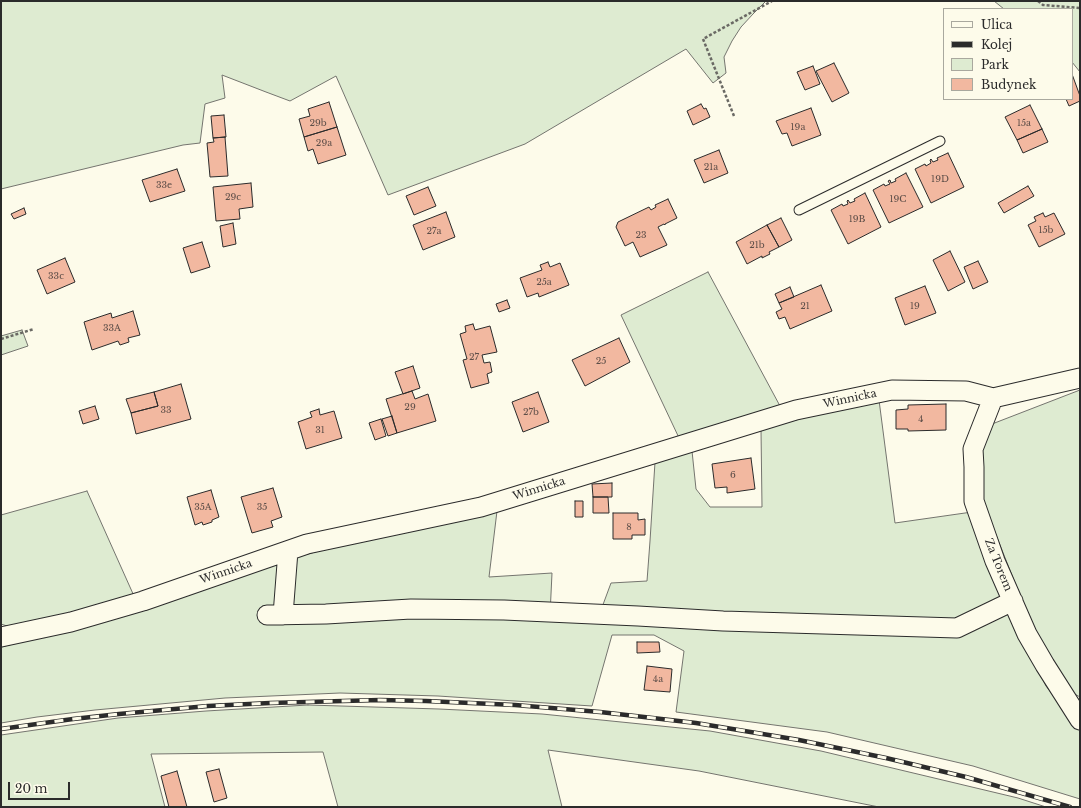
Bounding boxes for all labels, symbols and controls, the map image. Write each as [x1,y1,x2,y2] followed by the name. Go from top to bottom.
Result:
[943,8,1073,100] legend
[981,17,1012,32] text: Ulica
[981,37,1012,52] text: Kolej
[981,57,1009,72] text: Park
[981,77,1036,92] text: Budynek
[309,118,327,128] house number: 29b
[1017,118,1031,128] house number: 15a
[791,122,805,132] house number: 19a
[316,138,332,148] house number: 29a
[704,162,718,172] house number: 21a
[931,174,949,184] house number: 19D
[156,180,172,190] house number: 33e
[225,192,241,202] house number: 29c
[889,194,907,204] house number: 19C
[849,214,865,224] house number: 19B
[1038,225,1054,235] house number: 15b
[426,226,442,236] house number: 27a
[635,230,647,240] house number: 23
[749,240,765,250] house number: 21b
[48,271,64,281] house number: 33c
[536,277,552,287] house number: 25a
[800,301,810,311] house number: 21
[910,301,920,311] house number: 19
[103,323,121,333] house number: 33A
[469,352,479,362] house number: 27
[596,356,606,366] house number: 25
[822,387,878,411] street label: Winnicka
[404,402,416,412] house number: 29
[160,405,172,415] house number: 33
[523,407,539,417] house number: 27b
[918,414,924,424] house number: 4
[315,425,325,435] house number: 31
[730,470,736,480] house number: 6
[511,475,567,503] street label: Winnicka
[194,502,212,512] house number: 35A
[257,502,267,512] house number: 35
[626,522,632,532] house number: 8
[981,537,1015,593] street label: Za Torem
[198,557,254,587] street label: Winnicka
[653,674,663,684] house number: 4a
[10,774,72,800] scale bar
[15,781,47,796] text: 20 m

